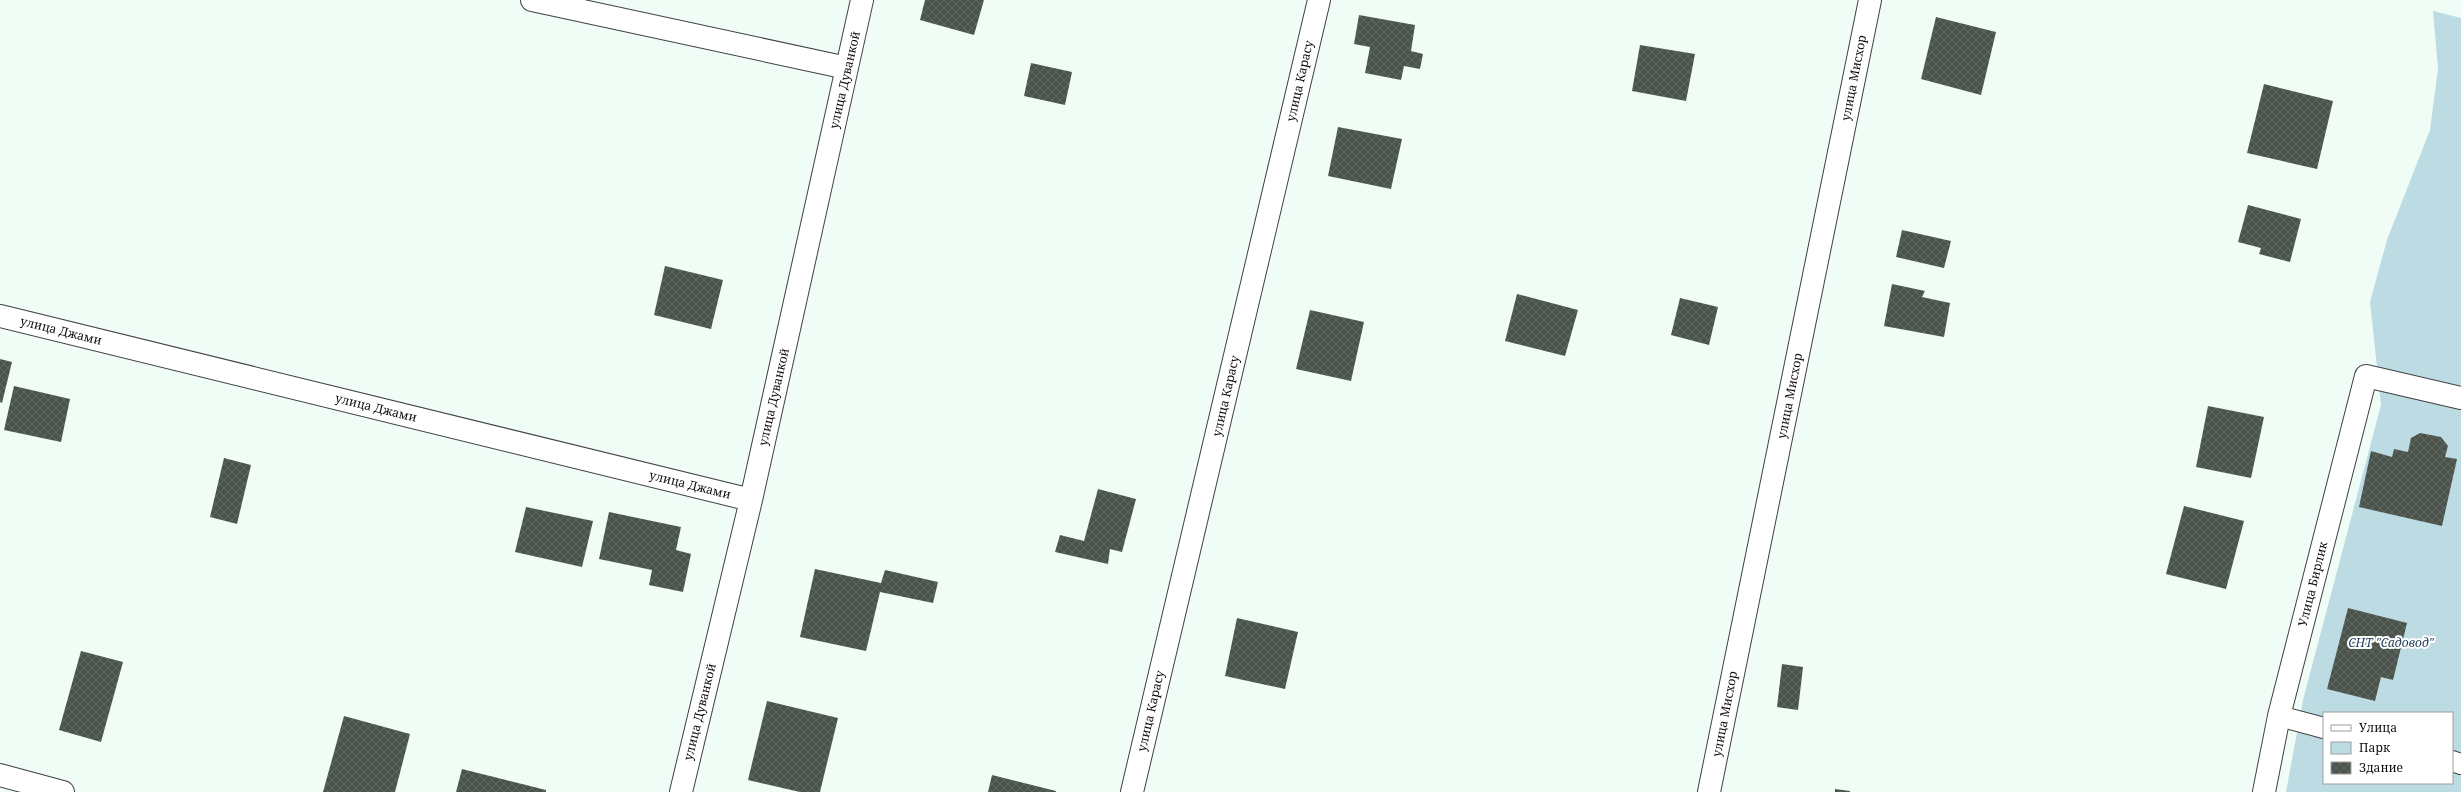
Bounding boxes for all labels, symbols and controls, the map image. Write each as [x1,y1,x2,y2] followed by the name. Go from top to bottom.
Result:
[825,29,864,130] street label: улица Дуванкой
[1837,33,1870,122] street label: улица Мисхор
[1282,39,1317,123] street label: улица Карасу
[19,312,104,349] street label: улица Джами
[754,346,793,447] street label: улица Дуванкой
[1773,351,1806,440] street label: улица Мисхор
[1208,354,1243,438] street label: улица Карасу
[334,389,419,426] street label: улица Джами
[648,466,733,503] street label: улица Джами
[2294,539,2331,628] street label: Улица Бирлик
[2348,634,2435,651] park label: СНТ "Садовод"
[679,662,720,762] street label: улица Дуванкой
[1133,669,1168,753] street label: улица Карасу
[1708,669,1741,758] street label: улица Мисхор
[2323,712,2453,784] legend
[2359,719,2397,736] text: Улица
[2359,739,2391,756] text: Парк
[2359,759,2403,776] text: Здание

